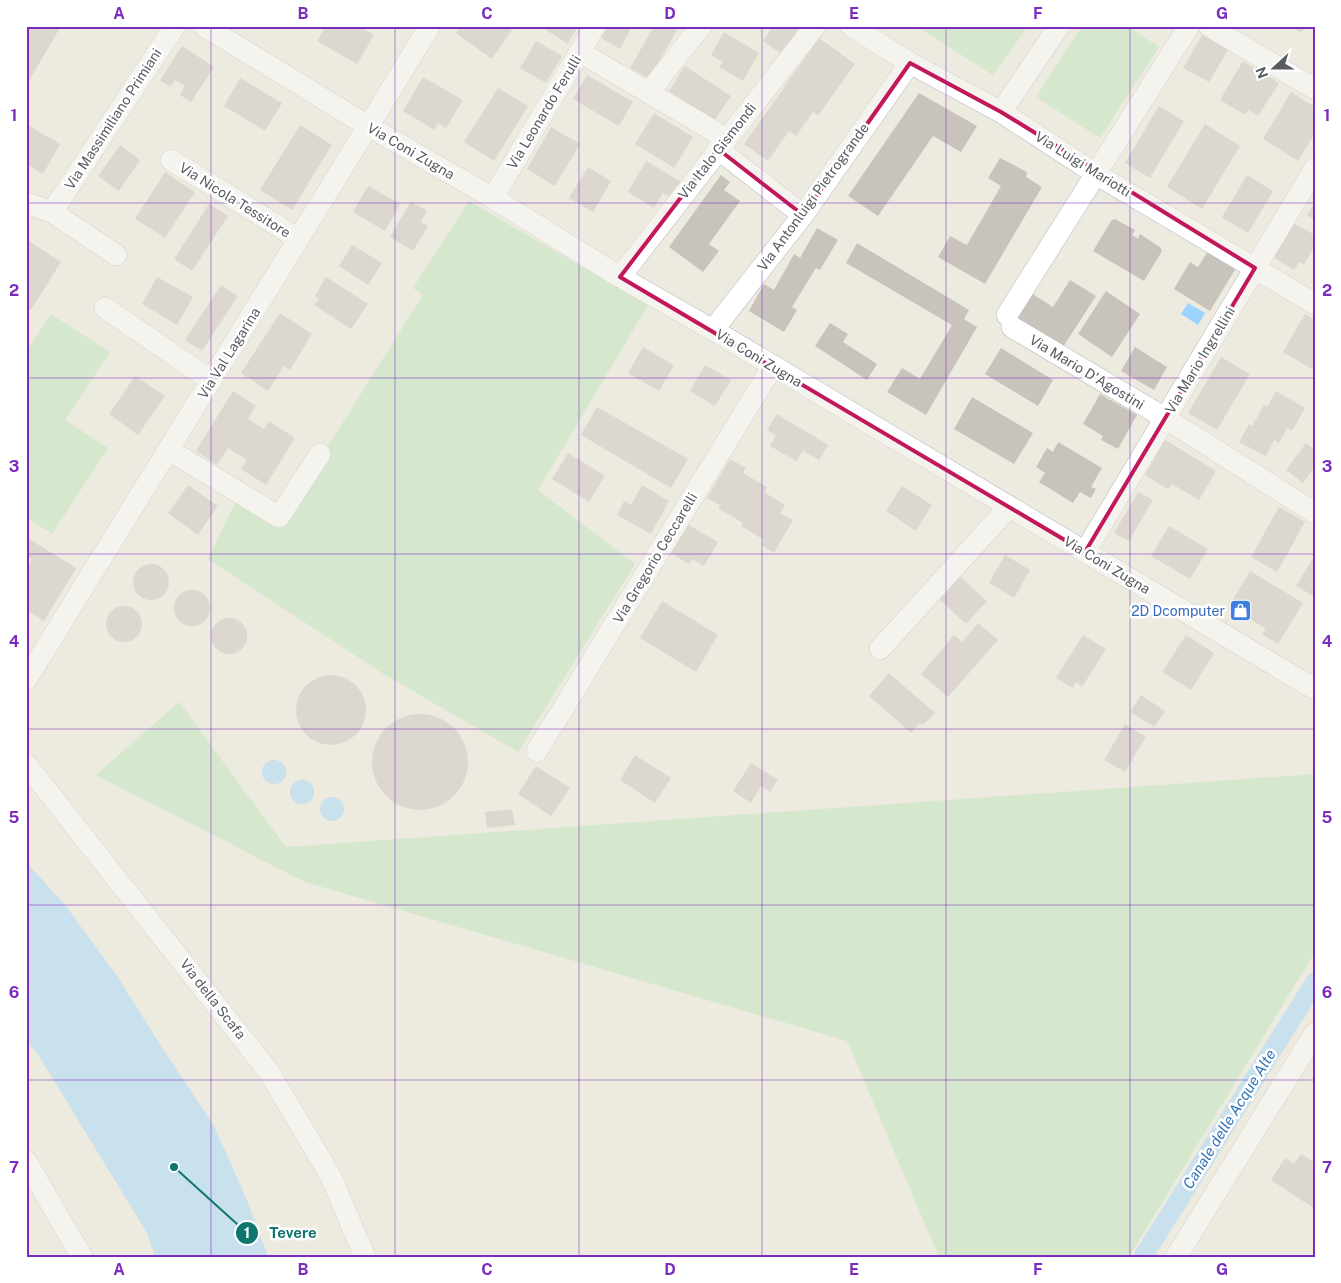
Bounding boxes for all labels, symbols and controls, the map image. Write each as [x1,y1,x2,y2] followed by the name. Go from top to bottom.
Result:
[113,4,125,23] text: A
[298,4,309,23] text: B
[481,4,493,23] text: C
[664,4,676,23] text: D
[849,4,859,23] text: E
[1033,4,1043,23] text: F
[1216,4,1228,23] text: G
[1248,42,1298,92] north arrow
[61,45,165,193] street label: Via Massimiliano Primiani
[504,52,584,172] street label: Via Leonardo Ferulli
[1252,65,1271,81] text: N
[675,100,759,202] street label: Via Italo Gismondi
[11,106,17,125] text: 1
[1324,106,1330,125] text: 1
[365,120,457,182] street label: Via Coni Zugna
[754,120,872,274] street label: Via Antonluigi Pietrogrande
[1032,128,1134,200] street label: Via Luigi Mariotti
[176,159,294,241] street label: Via Nicola Tessitore
[9,281,19,300] text: 2
[1322,281,1332,300] text: 2
[195,304,263,402] street label: Via Val Lagarina
[1162,304,1238,416] street label: Via Mario Ingrellini
[713,326,805,390] street label: Via Coni Zugna
[1027,331,1147,413] street label: Via Mario D'Agostini
[9,457,19,476] text: 3
[1322,457,1332,476] text: 3
[610,490,700,626] street label: Via Gregorio Ceccarelli
[1061,533,1153,597] street label: Via Coni Zugna
[1229,599,1253,623] shop icon: 2D Dcomputer
[1131,603,1225,619] place label: 2D Dcomputer
[9,632,20,651] text: 4
[1322,632,1333,651] text: 4
[9,808,20,827] text: 5
[1322,808,1333,827] text: 5
[177,956,249,1042] street label: Via della Scafa
[9,983,19,1002] text: 6
[1322,983,1332,1002] text: 6
[1179,1046,1279,1192] water label: Canale delle Acque Alte
[9,1158,19,1177] text: 7
[1322,1158,1332,1177] text: 7
[234,1218,327,1248] callout: Tevere
[244,1224,250,1241] text: 1
[269,1224,317,1241] text: Tevere
[113,1260,125,1279] text: A
[298,1260,309,1279] text: B
[481,1260,493,1279] text: C
[664,1260,676,1279] text: D
[849,1260,859,1279] text: E
[1033,1260,1043,1279] text: F
[1216,1260,1228,1279] text: G

